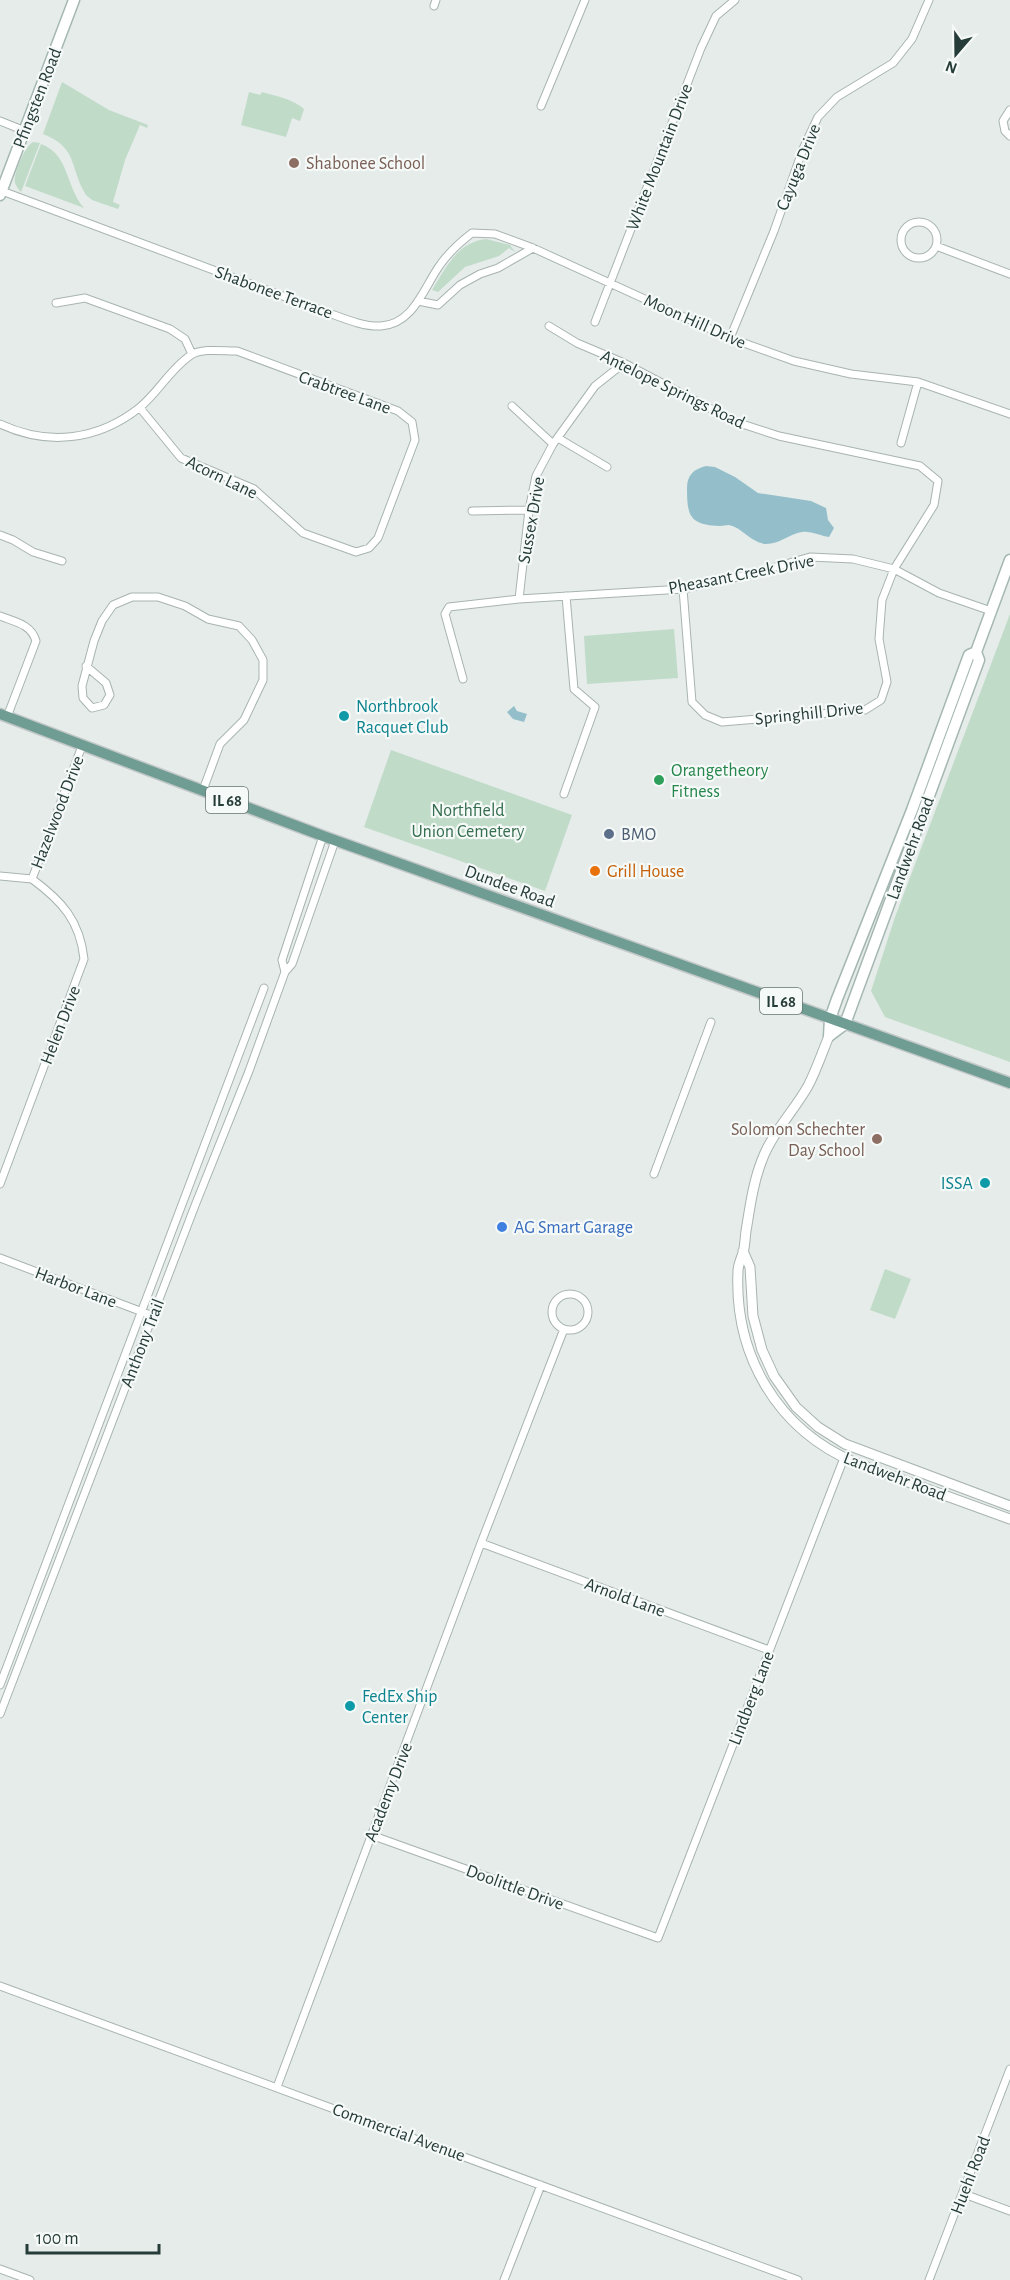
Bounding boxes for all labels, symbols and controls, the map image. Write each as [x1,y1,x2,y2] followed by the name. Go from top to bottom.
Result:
[926,24,986,84] north arrow
[11,46,65,151] street label: Pfingsten Road
[943,58,959,77] text: N
[624,82,696,233] street label: White Mountain Drive
[773,122,824,213] street label: Cayuga Drive
[306,155,425,173] place label: Shabonee School
[287,156,301,170] marker: Shabonee School
[212,263,335,323] street label: Shabonee Terrace
[641,291,748,352] street label: Moon Hill Drive
[598,347,748,433] street label: Antelope Springs Road
[296,368,393,418] street label: Crabtree Lane
[183,453,260,503] street label: Acorn Lane
[516,476,548,565] street label: Sussex Drive
[667,552,816,598] street label: Pheasant Creek Drive
[356,698,448,737] place label: Northbrook Racquet Club
[754,699,864,729] street label: Springhill Drive
[337,709,351,723] marker: Northbrook Racquet Club
[28,753,88,871] street label: Hazelwood Drive
[671,762,769,801] place label: Orangetheory Fitness
[652,773,666,787] marker: Orangetheory Fitness
[206,787,248,813] road number: IL 68
[884,794,938,902] street label: Landwehr Road
[412,802,525,841] park label: Northfield Union Cemetery
[621,826,656,844] place label: BMO
[602,827,616,841] marker: BMO
[462,862,557,912] street label: Dundee Road
[607,863,684,881] place label: Grill House
[588,864,602,878] marker: Grill House
[38,984,84,1067] street label: Helen Drive
[760,988,802,1014] road number: IL 68
[731,1121,865,1160] place label: Solomon Schechter Day School
[870,1132,884,1146] marker: Solomon Schechter Day School
[941,1175,974,1193] place label: ISSA
[978,1176,992,1190] marker: ISSA
[514,1219,633,1237] place label: AG Smart Garage
[495,1220,509,1234] marker: AG Smart Garage
[32,1264,119,1312] street label: Harbor Lane
[118,1297,168,1390] street label: Anthony Trail
[841,1449,948,1505] street label: Landwehr Road
[582,1575,667,1621] street label: Arnold Lane
[726,1649,778,1748] street label: Lindberg Lane
[362,1688,437,1727] place label: FedEx Ship Center
[343,1699,357,1713] marker: FedEx Ship Center
[362,1740,416,1845] street label: Academy Drive
[463,1862,566,1914] street label: Doolittle Drive
[330,2101,467,2165] street label: Commercial Avenue
[948,2134,994,2217] street label: Huehl Road
[27,2217,159,2255] scale bar
[36,2230,79,2248] text: 100 m

